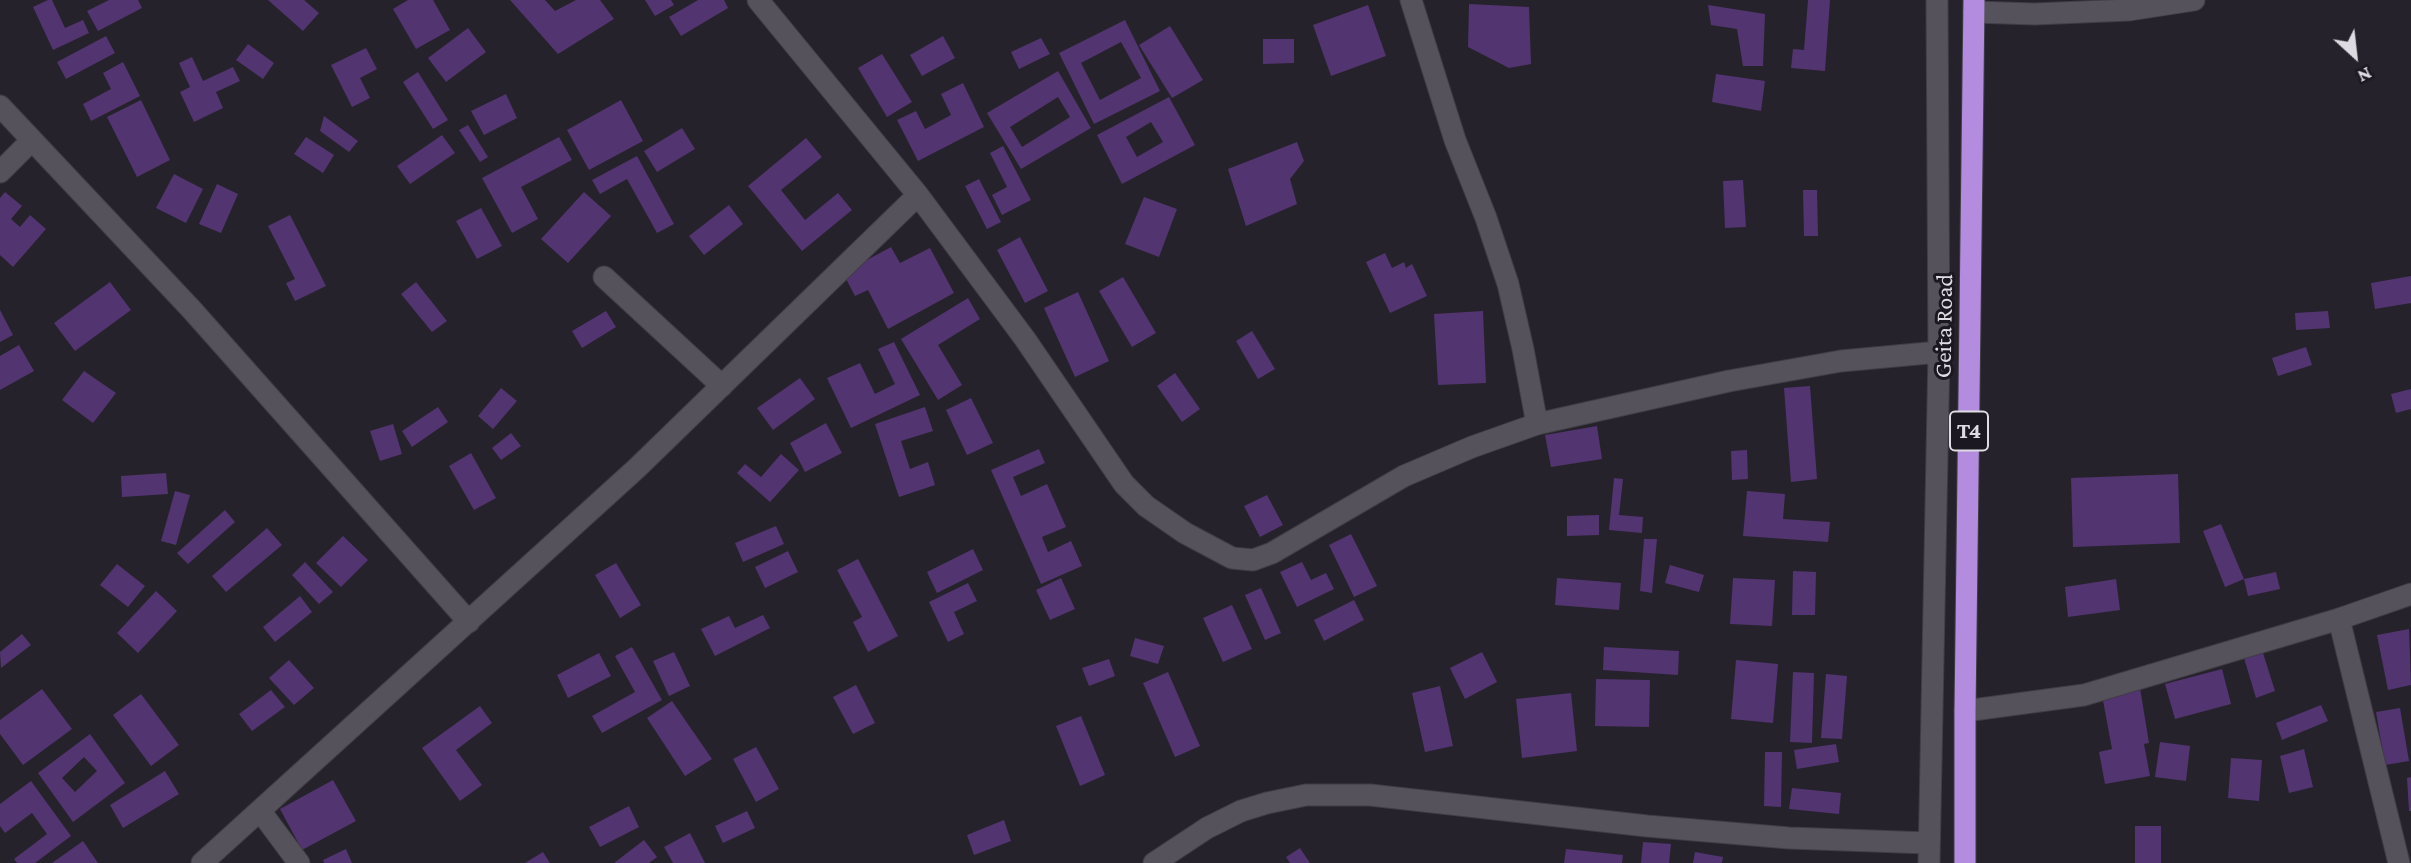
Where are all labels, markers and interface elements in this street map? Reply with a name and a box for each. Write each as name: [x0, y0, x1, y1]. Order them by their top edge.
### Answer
north arrow: [2320, 21, 2390, 91]
text: N: [2354, 63, 2375, 87]
street label: Geita Road: [1929, 274, 1959, 378]
road number: T4: [1950, 412, 1988, 450]

